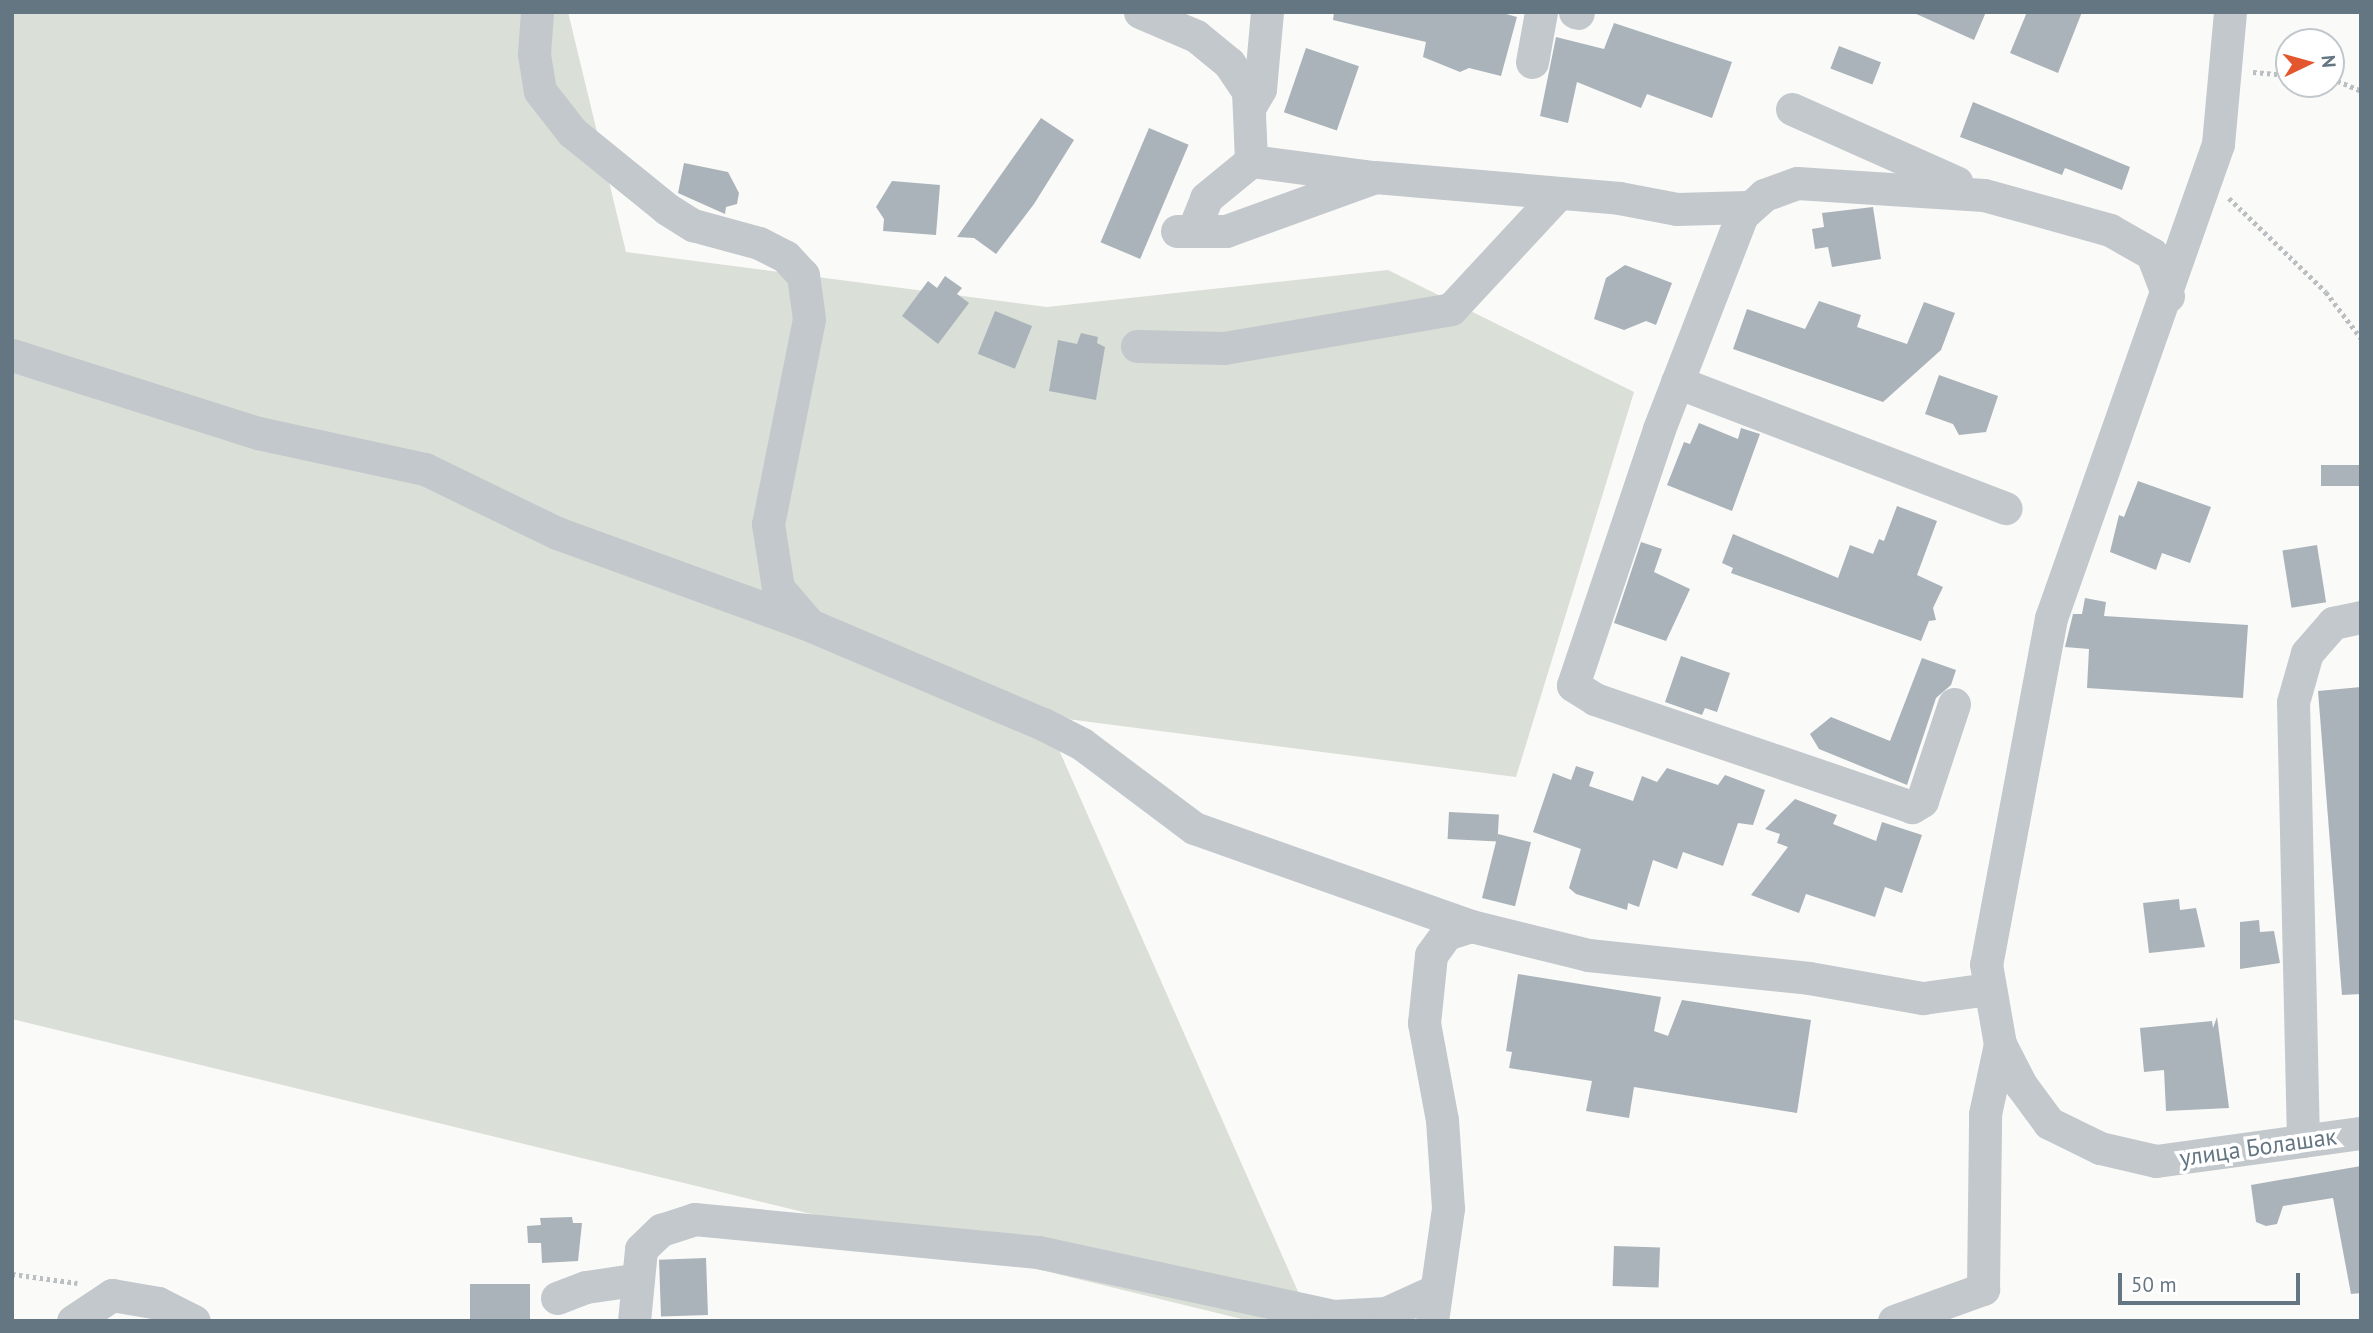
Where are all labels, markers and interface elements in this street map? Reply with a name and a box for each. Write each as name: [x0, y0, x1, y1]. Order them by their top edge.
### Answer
north arrow: [2275, 28, 2345, 98]
text: N: [2316, 54, 2341, 69]
street label: улица Болашак: [2178, 1122, 2338, 1172]
scale bar: [2121, 1260, 2303, 1304]
text: 50 m: [2131, 1271, 2177, 1298]

